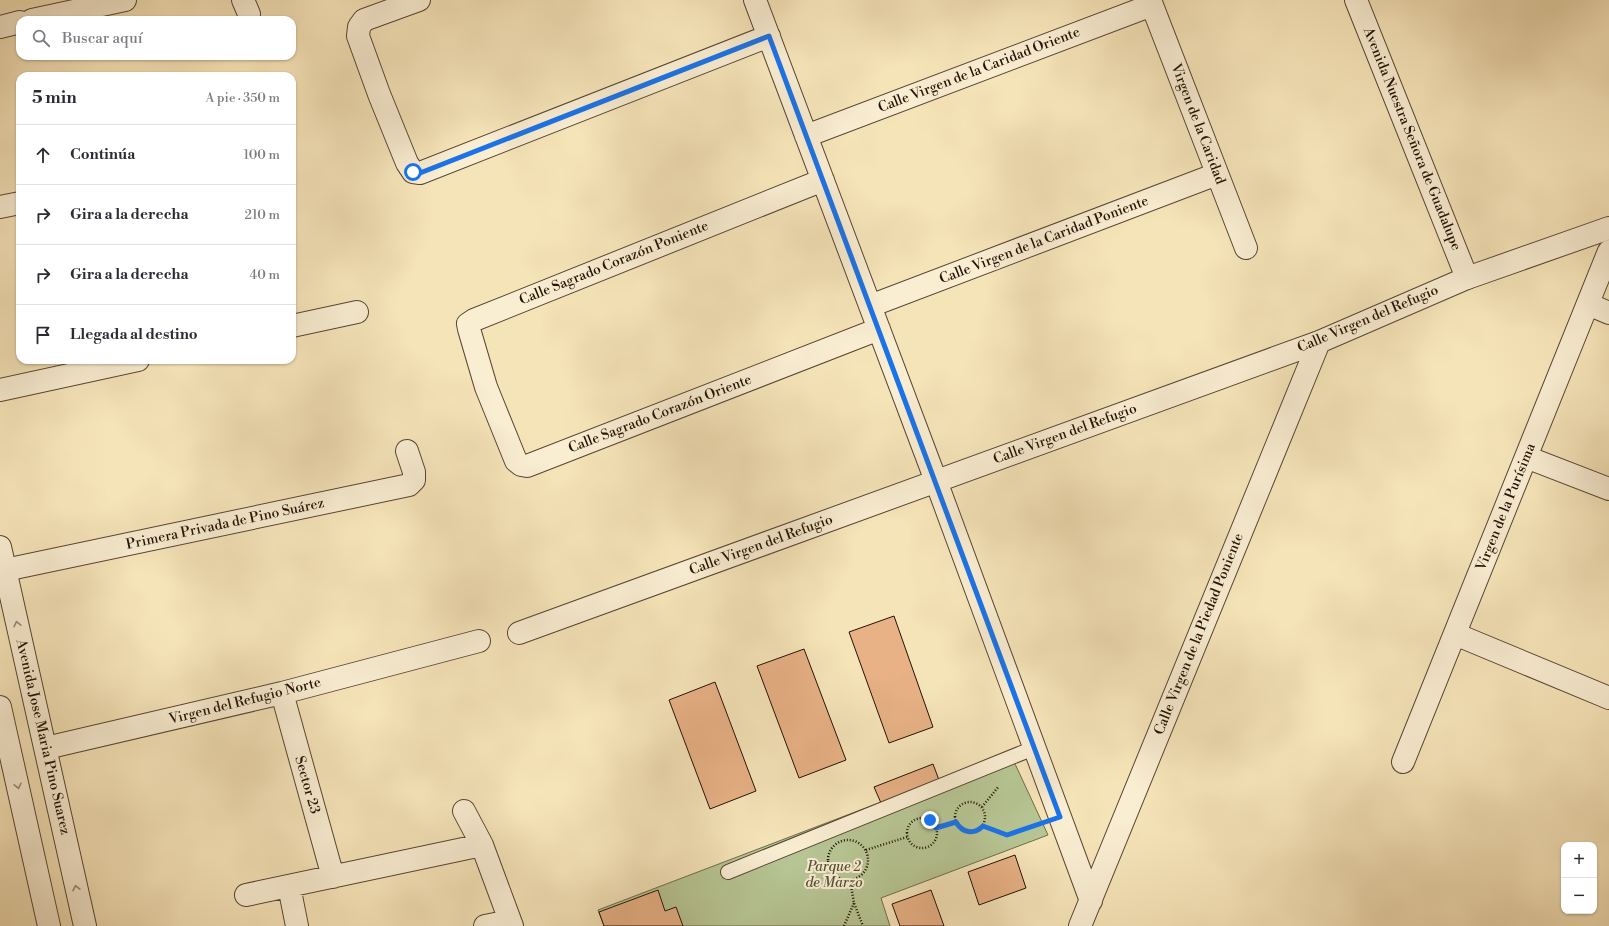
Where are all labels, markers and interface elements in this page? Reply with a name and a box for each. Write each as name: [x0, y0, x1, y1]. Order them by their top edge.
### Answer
search box: [16, 16, 296, 60]
street label: Calle Virgen de la Caridad Oriente: [875, 23, 1083, 117]
street label: Avenida Nuestra Señora de Guadalupe: [1359, 24, 1465, 253]
icon: search: [30, 27, 52, 49]
text: Buscar aquí: [62, 29, 143, 48]
street label: Virgen de la Caridad: [1166, 60, 1229, 187]
text: 5 min: [32, 87, 77, 109]
text: A pie · 350 m: [205, 90, 280, 106]
icon: ahead: [32, 144, 54, 166]
text: Continúa: [70, 145, 135, 164]
text: 100 m: [244, 147, 280, 163]
route start: [404, 163, 422, 181]
street label: Calle Virgen de la Caridad Poniente: [937, 192, 1151, 288]
icon: right: [32, 204, 54, 226]
text: Gira a la derecha: [70, 205, 189, 224]
text: 210 m: [245, 207, 280, 223]
street label: Calle Sagrado Corazón Poniente: [517, 217, 711, 309]
icon: right: [32, 264, 54, 286]
text: Gira a la derecha: [70, 265, 189, 284]
text: 40 m: [250, 267, 280, 283]
street label: Calle Virgen del Refugio: [1295, 281, 1441, 357]
icon: arrive: [32, 324, 54, 346]
text: Llegada al destino: [70, 325, 198, 344]
street label: Calle Sagrado Corazón Oriente: [566, 371, 754, 457]
street label: Calle Virgen del Refugio: [991, 400, 1139, 468]
street label: Virgen de la Purísima: [1472, 440, 1540, 574]
street label: Primera Privada de Pino Suárez: [124, 494, 326, 554]
street label: Calle Virgen del Refugio: [687, 511, 835, 579]
street label: Calle Virgen de la Piedad Poniente: [1150, 530, 1248, 738]
one-way arrow: [14, 621, 22, 628]
street label: Avenida Jose Maria Pino Suarez: [12, 637, 74, 837]
street label: Virgen del Refugio Norte: [166, 673, 323, 729]
street label: Sector 23: [290, 754, 324, 816]
one-way arrow: [13, 783, 21, 789]
route end: [921, 811, 939, 829]
map controls: [1561, 842, 1597, 914]
button: +: [1561, 842, 1597, 878]
park label: Parque 2 de Marzo: [805, 858, 863, 892]
button: −: [1561, 878, 1597, 914]
one-way arrow: [73, 885, 81, 891]

